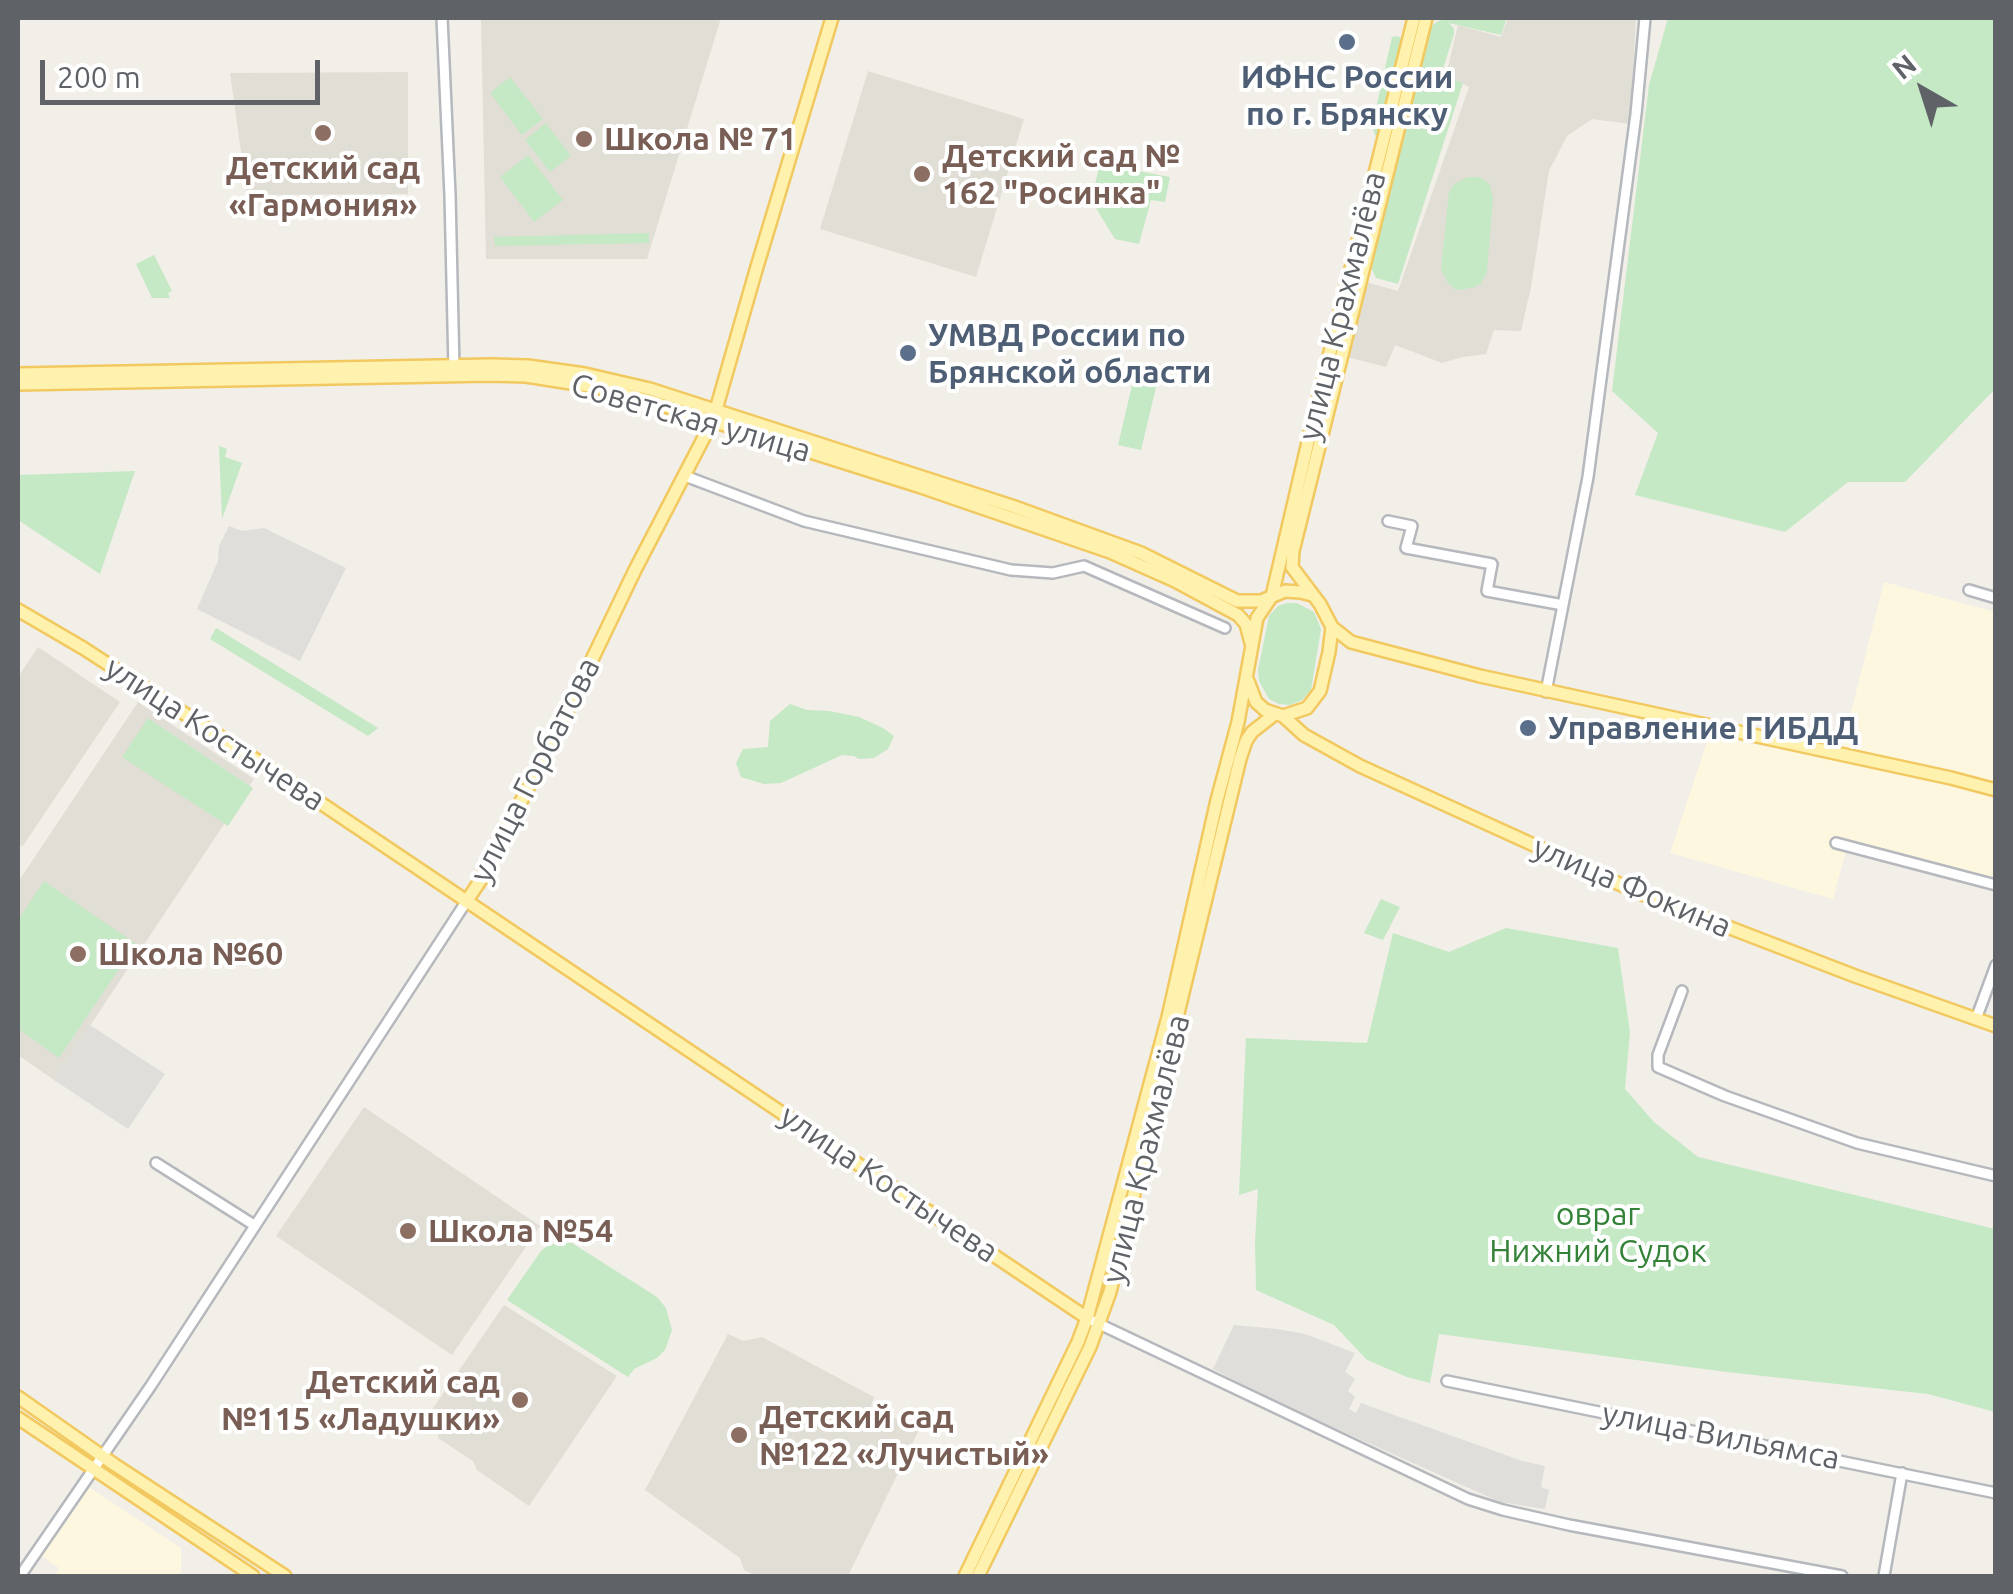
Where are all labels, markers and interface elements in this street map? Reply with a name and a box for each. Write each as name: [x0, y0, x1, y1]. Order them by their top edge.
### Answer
marker: ИФНС России по г. Брянску: [1336, 31, 1358, 53]
scale bar: [45, 40, 325, 102]
north arrow: [1873, 40, 1973, 140]
text: N: [1886, 48, 1922, 85]
place label: ИФНС России по г. Брянску: [1241, 58, 1453, 133]
text: 200 m: [57, 60, 141, 94]
place label: Школа № 71: [604, 120, 797, 158]
marker: Детский сад «Гармония»: [312, 122, 334, 144]
marker: Школа № 71: [573, 128, 595, 150]
place label: Детский сад № 162 "Росинка": [942, 137, 1180, 212]
place label: Детский сад «Гармония»: [226, 149, 420, 224]
marker: Детский сад № 162 "Росинка": [911, 163, 933, 185]
street label: улица Крахмалёва: [1290, 167, 1394, 445]
place label: УМВД России по Брянской области: [928, 316, 1211, 391]
marker: УМВД России по Брянской области: [897, 342, 919, 364]
street label: Советская улица: [567, 365, 815, 471]
street label: улица Костычева: [98, 649, 332, 819]
street label: улица Горбатова: [462, 651, 608, 889]
place label: Управление ГИБДД: [1548, 709, 1858, 747]
marker: Управление ГИБДД: [1517, 717, 1539, 739]
street label: улица Фокина: [1527, 828, 1737, 946]
place label: Школа №60: [98, 935, 283, 973]
marker: Школа №60: [67, 943, 89, 965]
street label: улица Крахмалёва: [1094, 1010, 1198, 1288]
street label: улица Костычева: [773, 1097, 1005, 1271]
park label: овраг Нижний Судок: [1489, 1195, 1707, 1270]
place label: Школа №54: [428, 1212, 613, 1250]
marker: Школа №54: [397, 1220, 419, 1242]
place label: Детский сад №115 «Ладушки»: [221, 1363, 500, 1438]
marker: Детский сад №115 «Ладушки»: [509, 1389, 531, 1411]
street label: улица Вильямса: [1599, 1394, 1843, 1478]
place label: Детский сад №122 «Лучистый»: [759, 1398, 1049, 1473]
marker: Детский сад №122 «Лучистый»: [728, 1424, 750, 1446]

